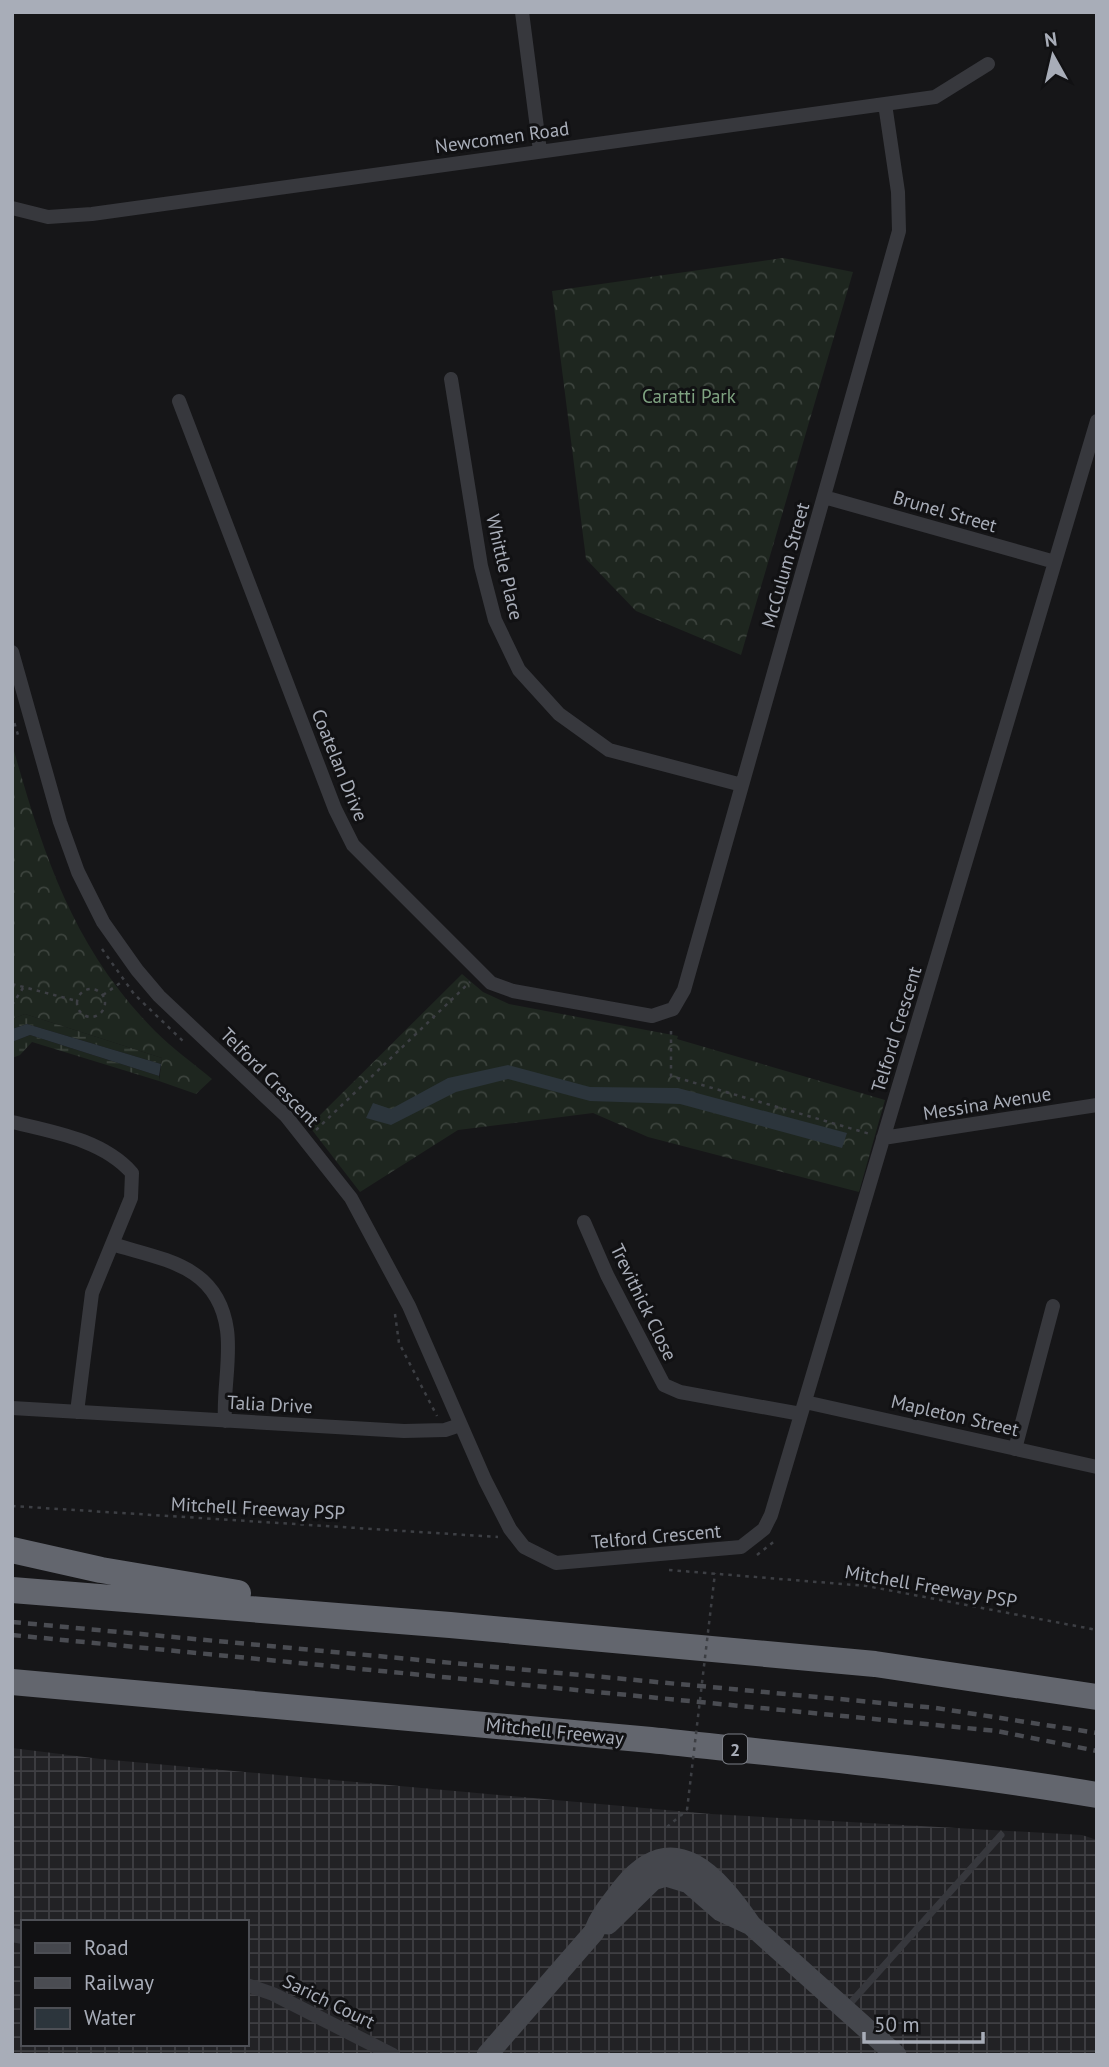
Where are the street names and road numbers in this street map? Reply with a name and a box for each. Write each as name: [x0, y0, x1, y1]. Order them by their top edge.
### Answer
street label: Newcomen Road: [433, 116, 571, 158]
street label: Brunel Street: [890, 485, 1000, 537]
street label: McCulum Street: [756, 499, 814, 630]
street label: Whittle Place: [481, 512, 529, 622]
street label: Coatelan Drive: [307, 705, 373, 825]
street label: Telford Crescent: [865, 963, 927, 1095]
street label: Telford Crescent: [215, 1022, 325, 1132]
street label: Messina Avenue: [921, 1081, 1053, 1125]
street label: Trevithick Close: [605, 1240, 683, 1364]
street label: Mapleton Street: [889, 1389, 1022, 1441]
street label: Talia Drive: [227, 1390, 313, 1418]
street label: Mitchell Freeway PSP: [170, 1491, 346, 1525]
street label: Telford Crescent: [590, 1518, 723, 1554]
street label: Mitchell Freeway PSP: [843, 1559, 1019, 1613]
street label: Mitchell Freeway: [485, 1712, 625, 1750]
road number: 2: [723, 1734, 747, 1764]
street label: Sarich Court: [279, 1968, 379, 2034]

